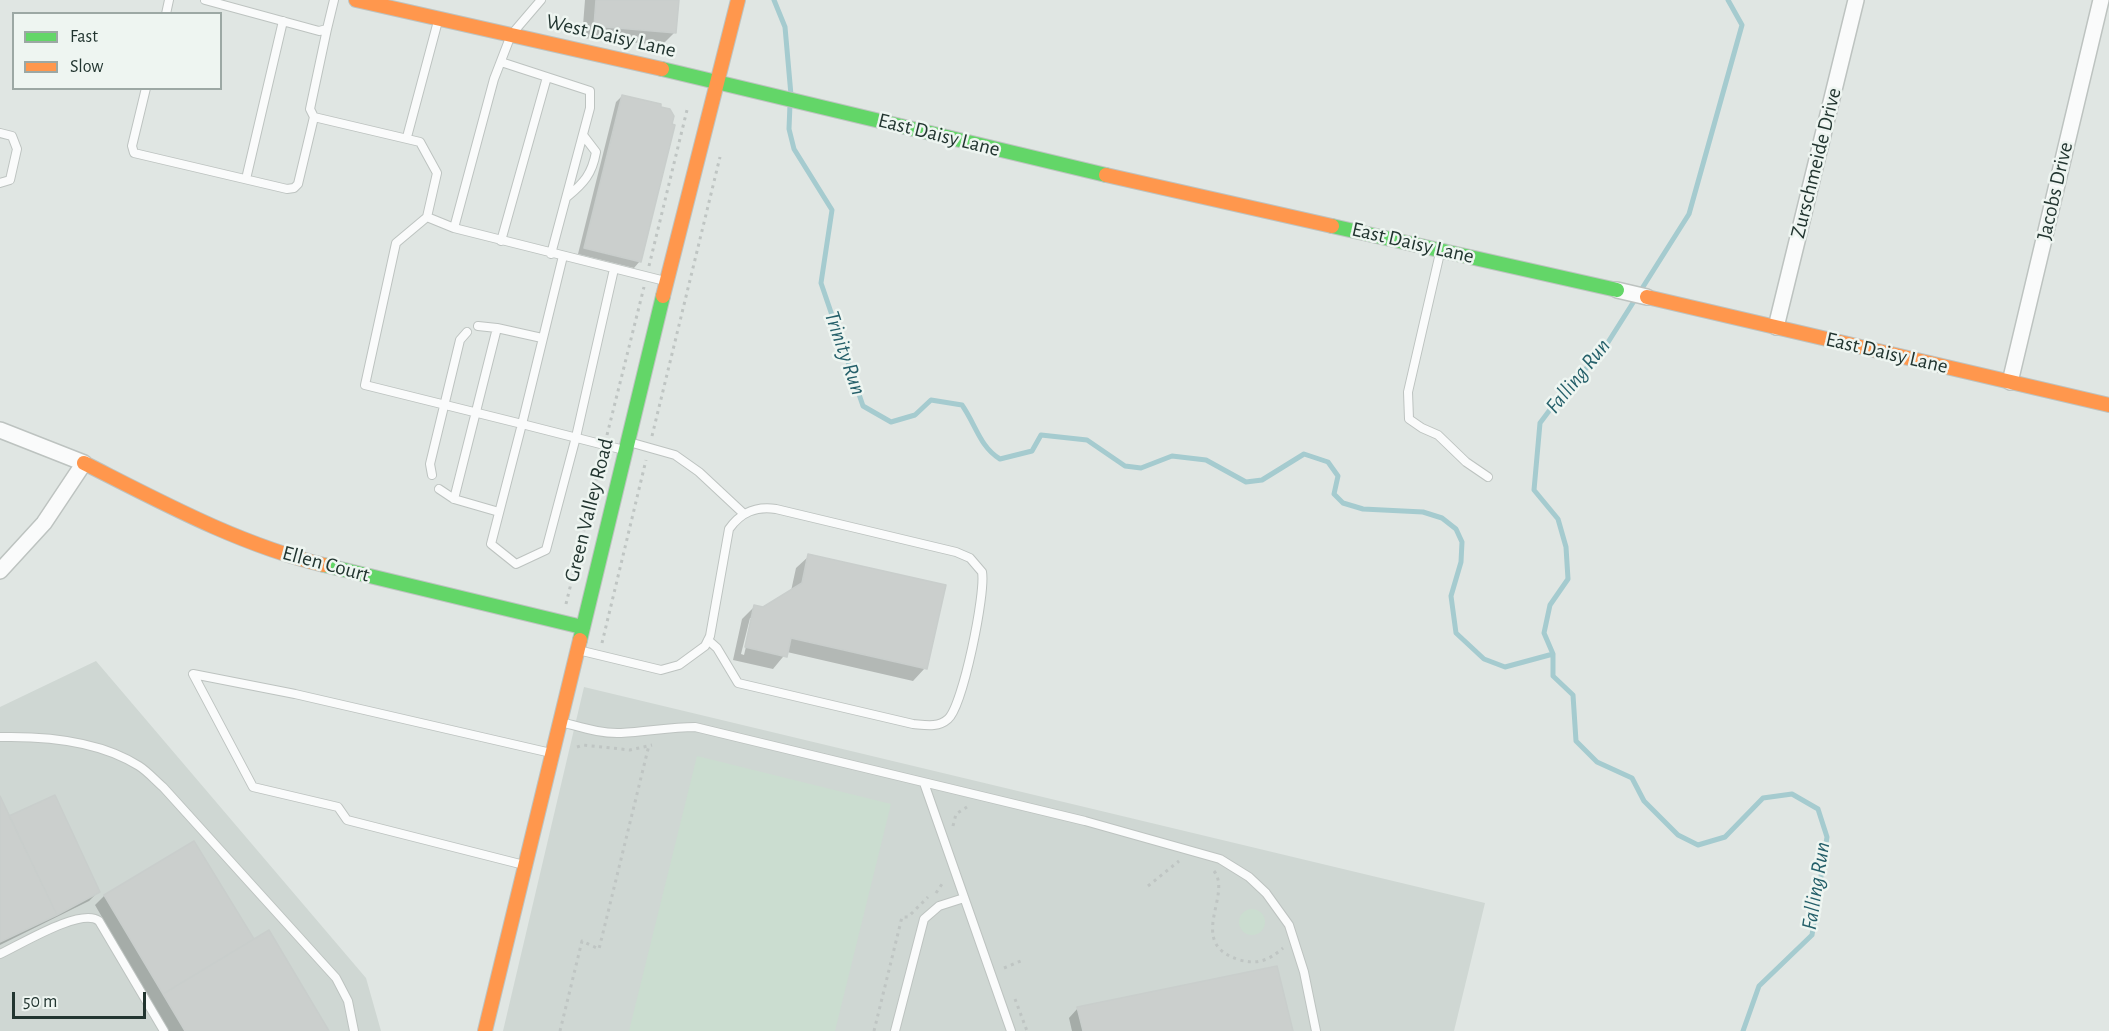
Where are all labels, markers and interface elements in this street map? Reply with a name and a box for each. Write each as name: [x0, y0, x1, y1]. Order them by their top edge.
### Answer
street label: West Daisy Lane: [543, 9, 679, 63]
legend: [12, 12, 222, 90]
text: Fast: [70, 28, 98, 46]
text: Slow: [70, 58, 103, 76]
street label: Zurschmeide Drive: [1785, 85, 1847, 241]
street label: East Daisy Lane: [875, 108, 1003, 162]
street label: Jacobs Drive: [2031, 140, 2079, 242]
street label: East Daisy Lane: [1349, 217, 1477, 269]
water label: Trinity Run: [818, 307, 872, 399]
street label: East Daisy Lane: [1823, 327, 1951, 379]
water label: Falling Run: [1540, 333, 1616, 419]
street label: Green Valley Road: [559, 436, 619, 584]
street label: Ellen Court: [280, 540, 372, 588]
water label: Falling Run: [1796, 840, 1836, 932]
scale bar: [15, 980, 148, 1018]
text: 50 m: [23, 993, 57, 1011]

